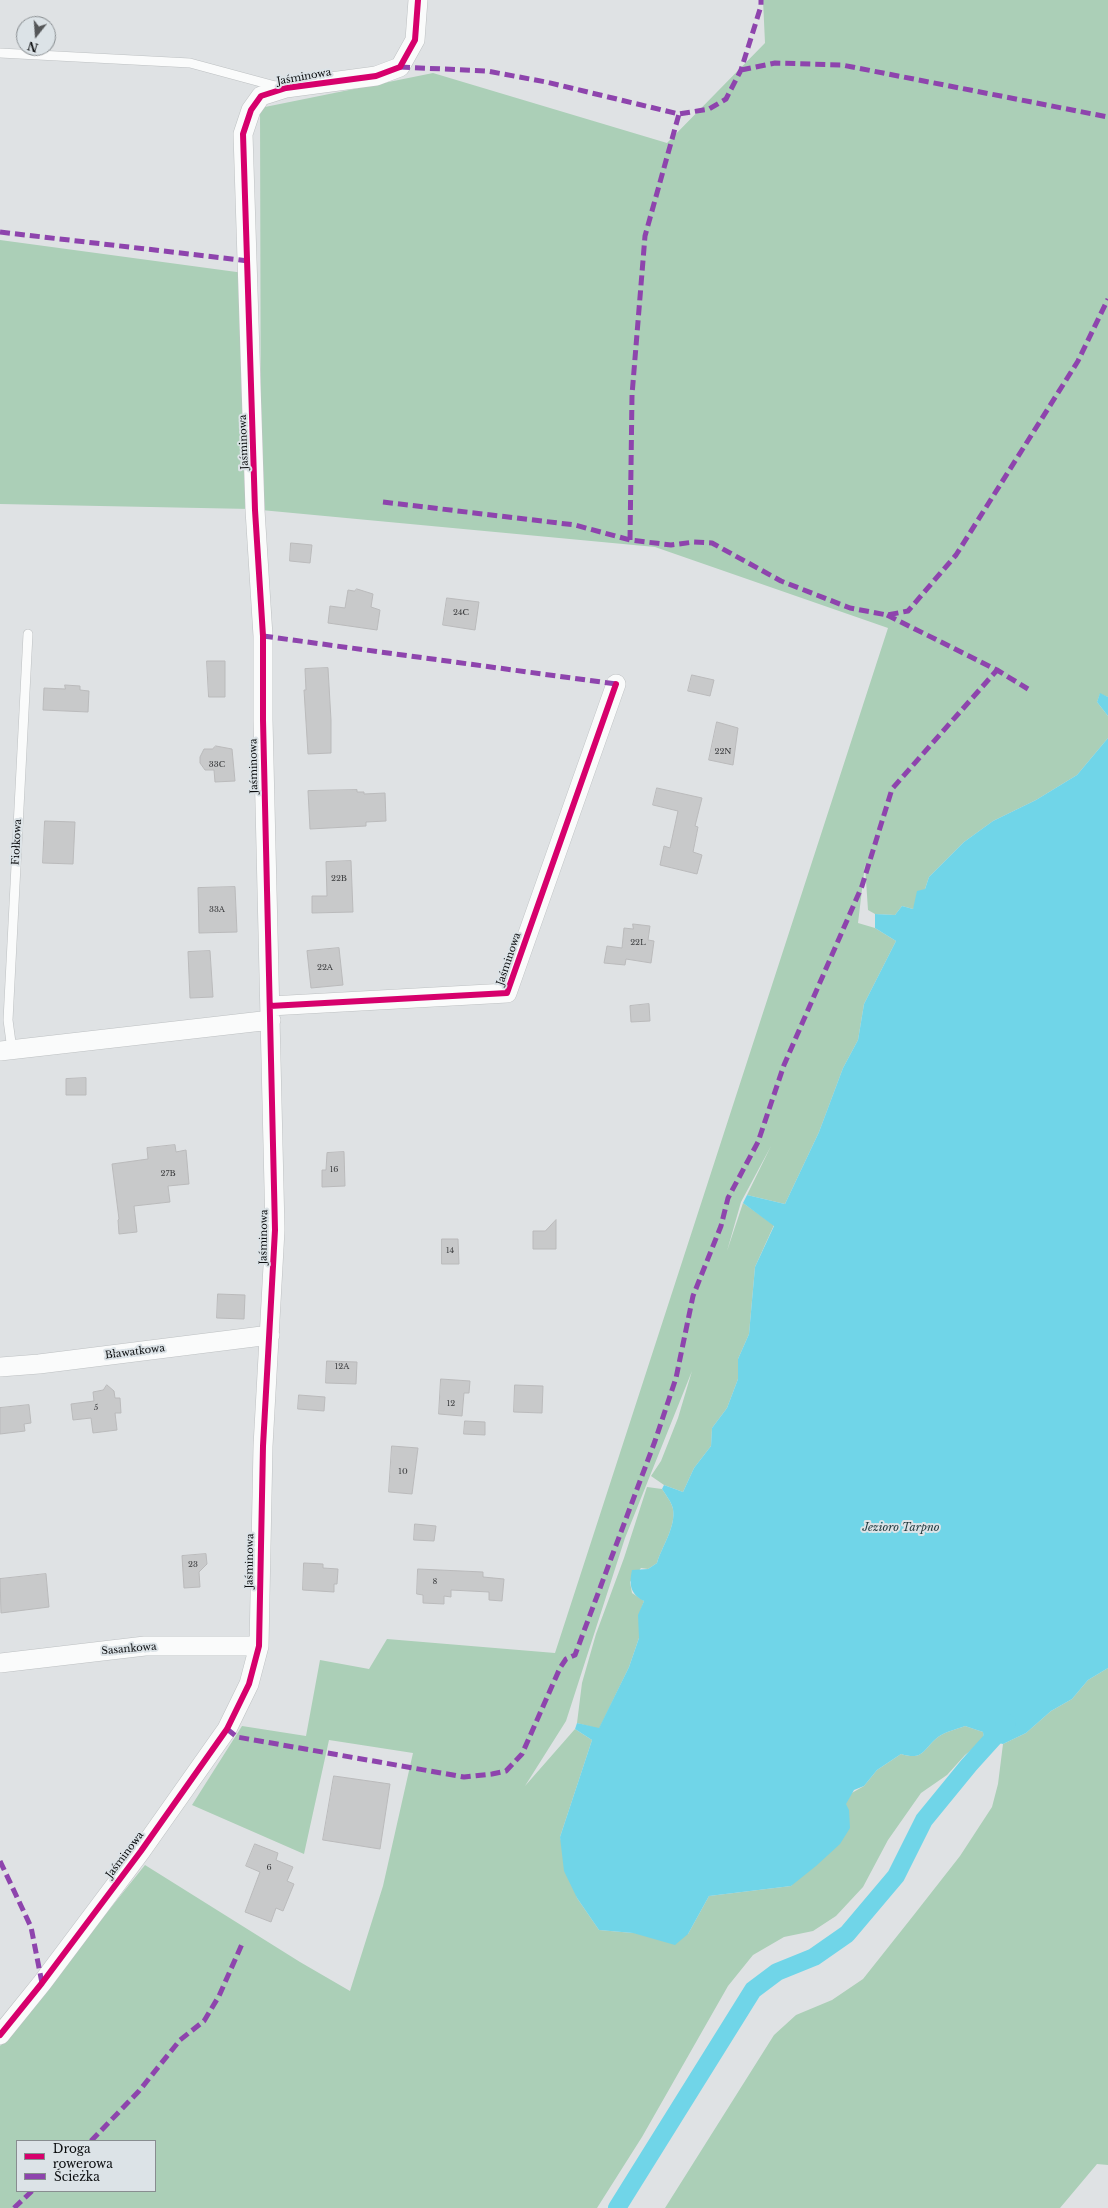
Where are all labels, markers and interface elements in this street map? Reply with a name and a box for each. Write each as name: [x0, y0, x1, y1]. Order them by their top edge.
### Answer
north arrow: [16, 16, 56, 56]
text: N: [26, 38, 40, 55]
street label: Jaśminowa: [276, 66, 332, 88]
street label: Jaśminowa: [237, 414, 251, 470]
house number: 24C: [453, 608, 469, 618]
street label: Jaśminowa: [248, 738, 260, 794]
house number: 22N: [714, 747, 732, 757]
house number: 33C: [209, 760, 225, 770]
street label: Fiołkowa: [10, 819, 24, 865]
house number: 22B: [331, 874, 347, 884]
house number: 33A: [209, 905, 225, 915]
street label: Jaśminowa: [494, 931, 524, 987]
house number: 22L: [630, 938, 646, 948]
house number: 22A: [317, 963, 333, 973]
house number: 16: [330, 1165, 338, 1175]
house number: 27B: [160, 1169, 176, 1179]
street label: Jaśminowa: [258, 1209, 270, 1265]
house number: 14: [446, 1246, 454, 1256]
street label: Bławatkowa: [104, 1342, 166, 1362]
house number: 12A: [335, 1362, 349, 1372]
house number: 12: [447, 1399, 455, 1409]
house number: 5: [94, 1403, 98, 1413]
house number: 10: [398, 1467, 408, 1477]
water label: Jezioro Tarpno: [862, 1521, 940, 1535]
street label: Jaśminowa: [244, 1533, 256, 1589]
house number: 23: [188, 1560, 198, 1570]
house number: 8: [433, 1577, 437, 1587]
street label: Sasankowa: [101, 1641, 157, 1657]
street label: Jaśminowa: [104, 1829, 146, 1881]
house number: 6: [266, 1863, 272, 1873]
legend: [16, 2140, 156, 2192]
text: Droga rowerowa: [53, 2141, 113, 2171]
text: Ścieżka: [54, 2169, 100, 2184]

